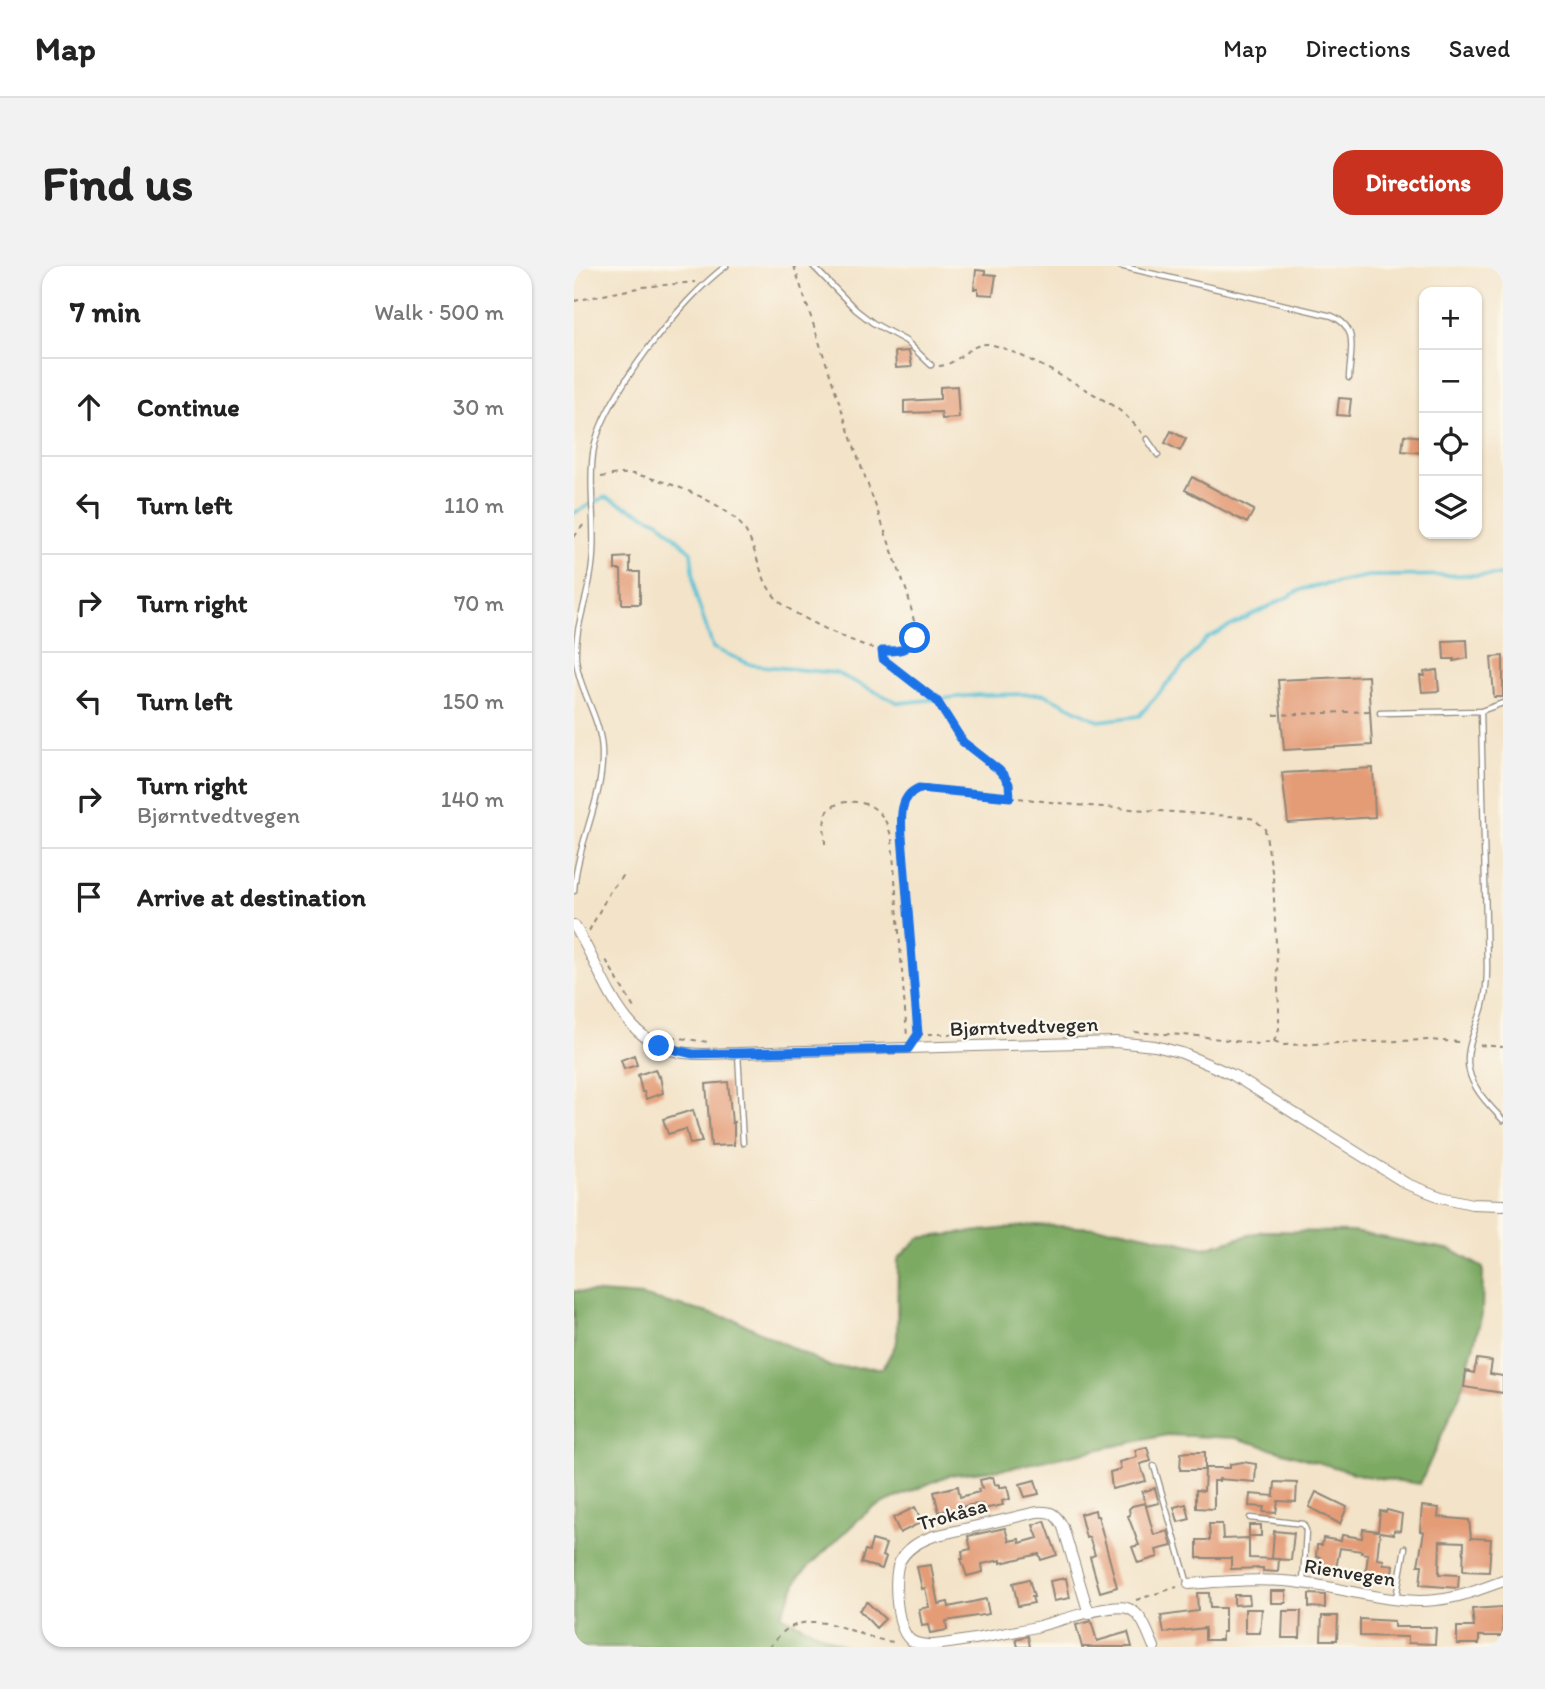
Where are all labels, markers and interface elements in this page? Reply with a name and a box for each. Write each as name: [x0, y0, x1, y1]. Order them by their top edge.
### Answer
text: Map: [35, 29, 96, 68]
text: Map: [1223, 34, 1267, 63]
text: Directions: [1305, 34, 1411, 63]
text: Saved: [1449, 34, 1510, 63]
button: Directions: [1333, 150, 1503, 215]
text: Find us: [42, 153, 193, 212]
map controls: [1419, 287, 1482, 539]
button: +: [1419, 287, 1482, 350]
text: 7 min: [70, 293, 141, 330]
text: Walk · 500 m: [374, 298, 504, 326]
button: −: [1419, 350, 1482, 413]
icon: ahead: [70, 388, 108, 426]
text: Continue: [137, 391, 240, 423]
text: 30 m: [453, 393, 504, 421]
button: locate: [1419, 413, 1482, 476]
button: layers: [1419, 476, 1482, 539]
icon: left: [70, 486, 108, 524]
text: Turn left: [137, 489, 233, 521]
text: 110 m: [444, 491, 504, 519]
icon: right: [70, 584, 108, 622]
text: Turn right: [137, 587, 248, 619]
text: 70 m: [454, 589, 504, 617]
route start: [899, 622, 930, 653]
icon: left: [70, 682, 108, 720]
text: Turn left: [137, 685, 233, 717]
text: 150 m: [443, 687, 504, 715]
text: Turn right: [137, 769, 248, 801]
icon: right: [70, 780, 108, 818]
text: 140 m: [441, 785, 504, 813]
text: Bjørntvedtvegen: [137, 801, 300, 829]
icon: arrive: [70, 878, 108, 916]
text: Arrive at destination: [137, 881, 366, 913]
street label: Bjørntvedtvegen: [949, 1011, 1099, 1041]
route end: [643, 1030, 674, 1061]
street label: Trokåsa: [915, 1492, 989, 1536]
street label: Rienvegen: [1302, 1552, 1398, 1592]

